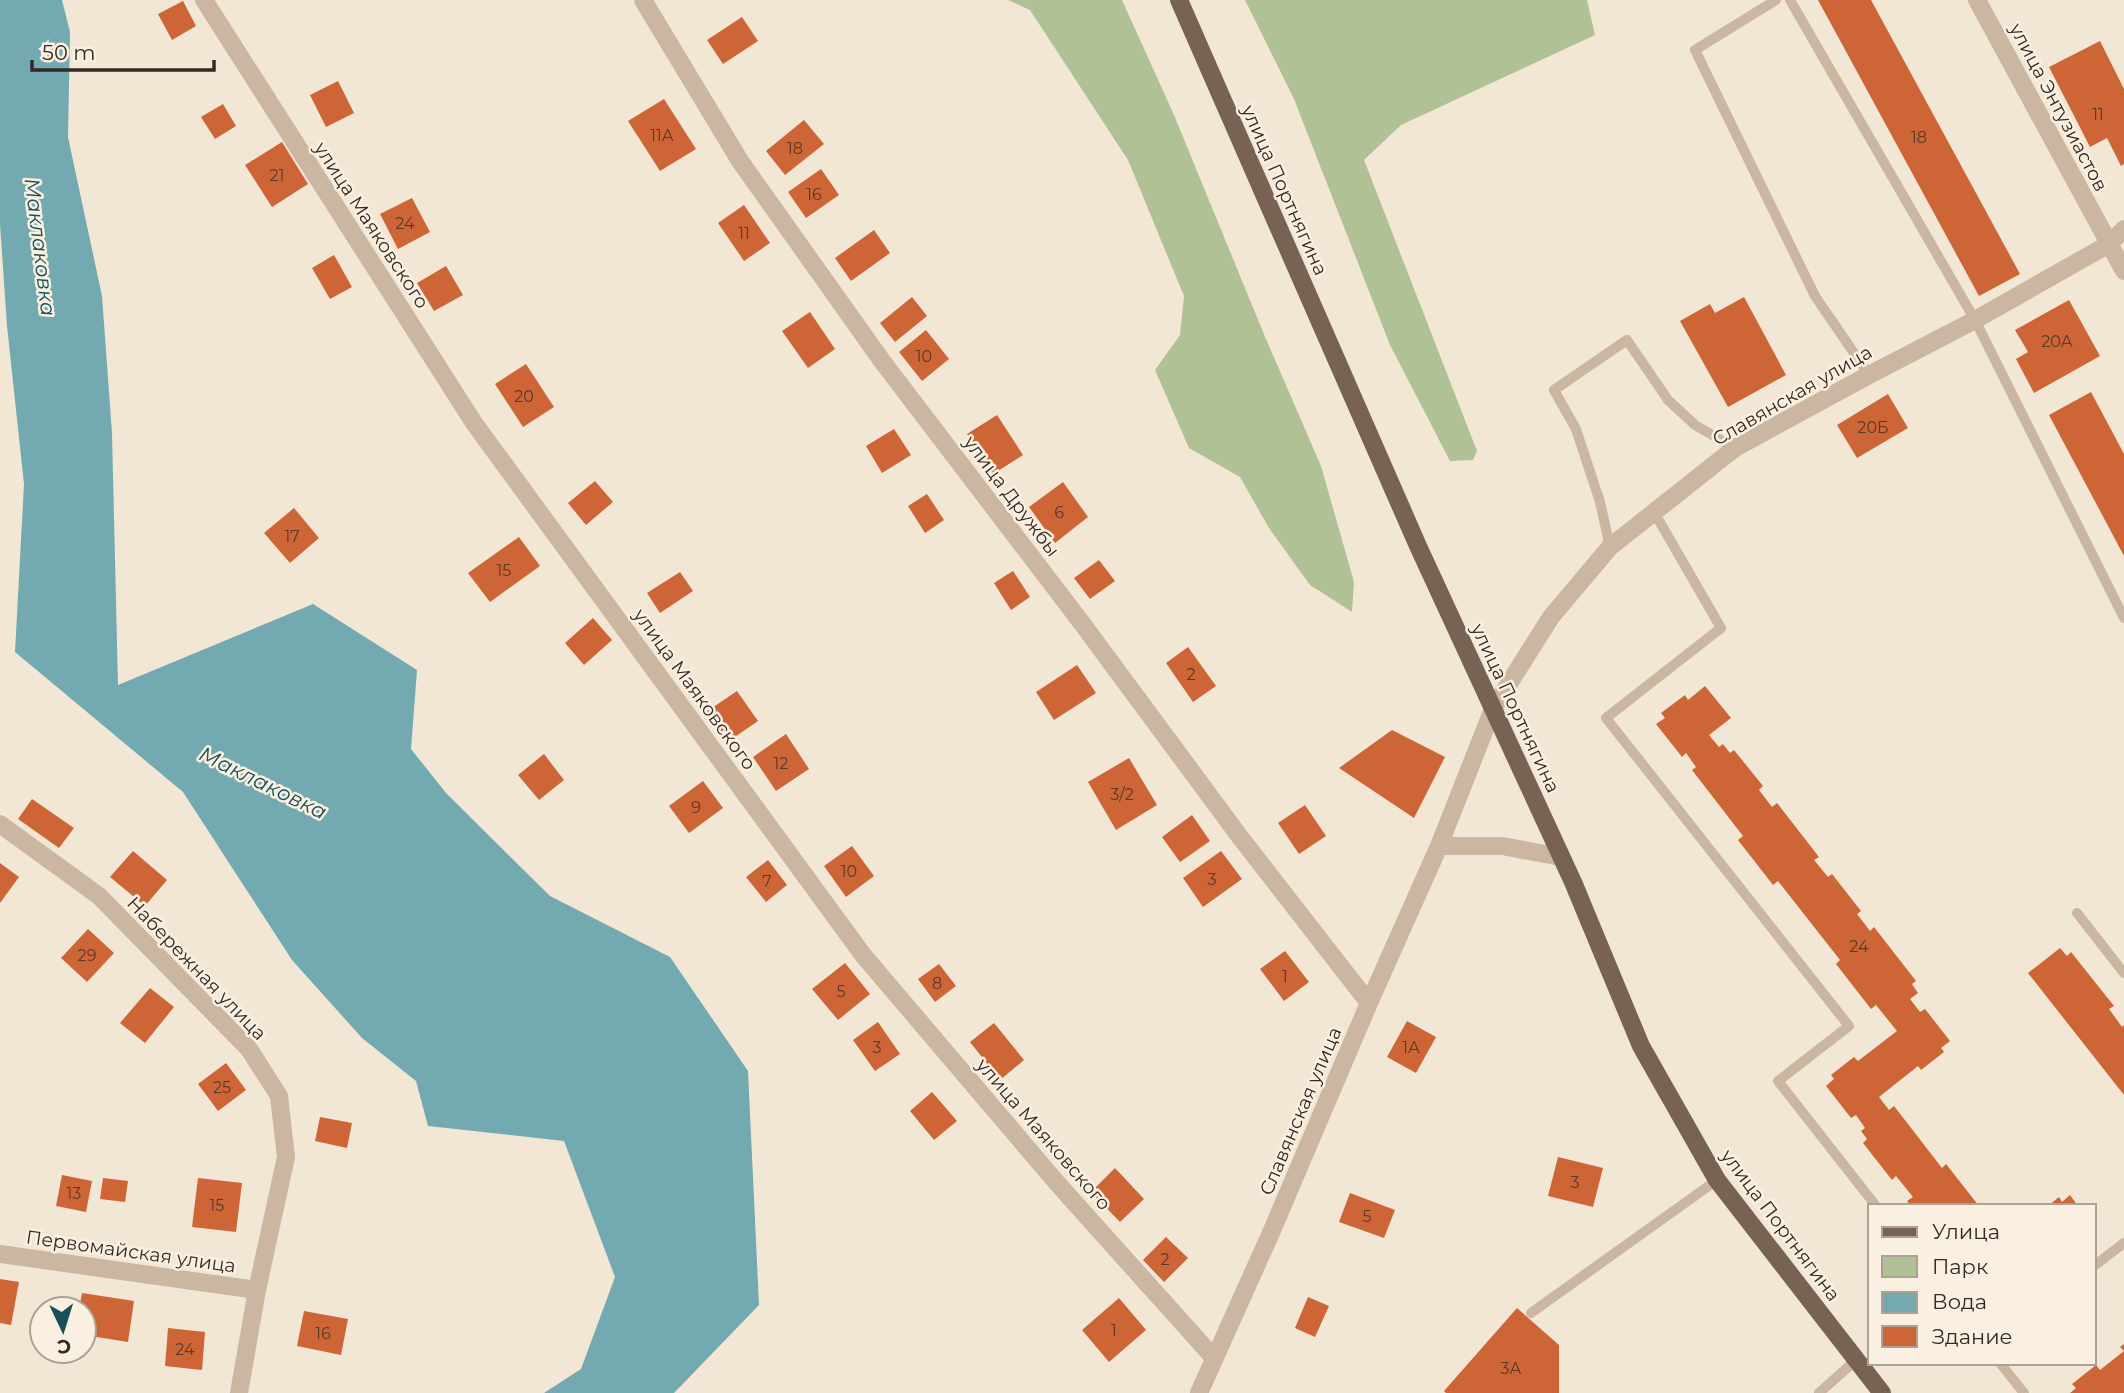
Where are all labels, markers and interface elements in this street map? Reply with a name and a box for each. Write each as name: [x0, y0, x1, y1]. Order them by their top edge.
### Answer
street label: улица Энтузиастов: [2004, 18, 2113, 195]
scale bar: [32, 28, 214, 72]
text: 50 m: [42, 40, 96, 65]
street label: улица Портнягина: [1236, 101, 1332, 279]
house number: 11: [2092, 105, 2104, 124]
house number: 11А: [650, 126, 674, 145]
house number: 18: [1911, 128, 1927, 147]
street label: улица Маяковского: [309, 137, 434, 313]
house number: 18: [787, 139, 803, 158]
house number: 21: [270, 166, 284, 185]
water label: Маклаковка: [20, 176, 61, 317]
house number: 16: [806, 185, 822, 204]
house number: 24: [395, 214, 415, 233]
house number: 11: [738, 224, 750, 243]
house number: 20А: [2041, 332, 2073, 351]
street label: Славянская улица: [1708, 340, 1876, 451]
house number: 10: [916, 347, 932, 366]
house number: 20: [514, 387, 534, 406]
house number: 20Б: [1857, 418, 1889, 437]
street label: улица Дружбы: [958, 431, 1065, 561]
house number: 6: [1054, 503, 1064, 522]
house number: 17: [284, 527, 300, 546]
house number: 15: [497, 561, 511, 580]
street label: улица Маяковского: [628, 603, 761, 774]
street label: улица Портнягина: [1466, 619, 1565, 796]
house number: 2: [1186, 665, 1196, 684]
water label: Маклаковка: [195, 741, 331, 824]
house number: 12: [774, 754, 788, 773]
house number: 3/2: [1110, 785, 1134, 804]
house number: 9: [691, 798, 701, 817]
house number: 10: [841, 862, 857, 881]
house number: 3: [1207, 870, 1217, 889]
house number: 7: [762, 872, 772, 891]
street label: Набережная улица: [122, 892, 271, 1045]
house number: 24: [1849, 937, 1869, 956]
house number: 29: [78, 946, 96, 965]
house number: 1: [1282, 967, 1288, 986]
house number: 8: [932, 974, 942, 993]
house number: 5: [836, 982, 846, 1001]
street label: Славянская улица: [1255, 1024, 1346, 1199]
house number: 3: [872, 1038, 882, 1057]
house number: 1А: [1402, 1038, 1420, 1057]
street label: улица Маяковского: [971, 1053, 1116, 1215]
house number: 25: [213, 1078, 231, 1097]
street label: улица Портнягина: [1715, 1144, 1845, 1306]
house number: 3: [1570, 1173, 1580, 1192]
house number: 13: [67, 1184, 81, 1203]
house number: 15: [210, 1196, 224, 1215]
legend: [1868, 1204, 2096, 1365]
house number: 5: [1362, 1207, 1372, 1226]
text: Улица: [1932, 1219, 2000, 1244]
street label: Первомайская улица: [25, 1225, 237, 1278]
house number: 2: [1160, 1250, 1170, 1269]
text: Парк: [1932, 1254, 1988, 1279]
text: Вода: [1932, 1289, 1987, 1314]
north arrow: [28, 1295, 98, 1365]
house number: 1: [1111, 1321, 1117, 1340]
house number: 16: [315, 1324, 331, 1343]
text: Здание: [1932, 1324, 2013, 1349]
text: С: [56, 1335, 72, 1358]
house number: 24: [175, 1340, 195, 1359]
house number: 3А: [1501, 1359, 1522, 1378]

